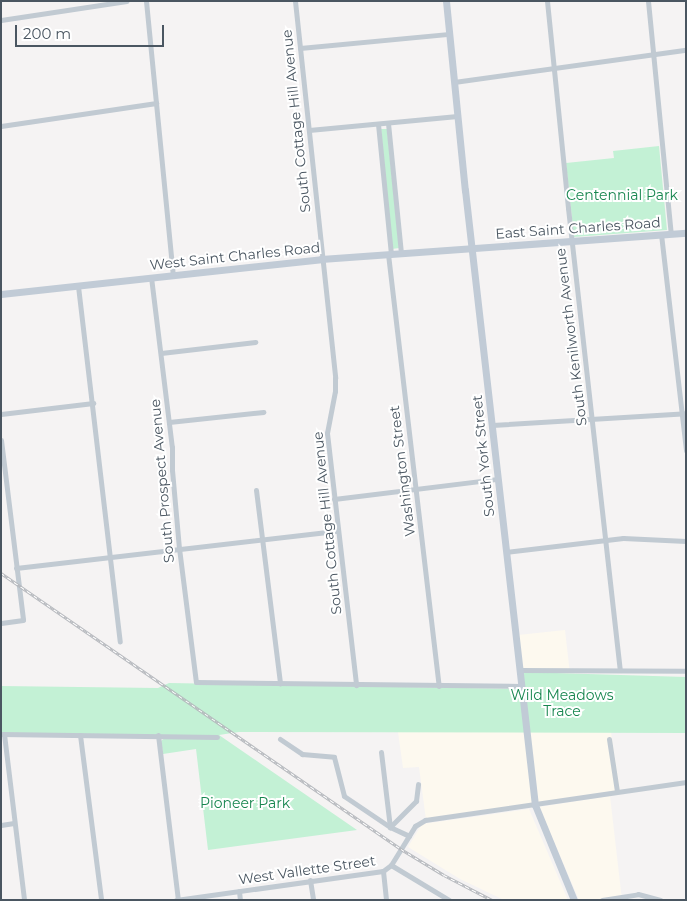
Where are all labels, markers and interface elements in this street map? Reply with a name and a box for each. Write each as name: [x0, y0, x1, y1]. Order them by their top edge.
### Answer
scale bar: [18, 15, 166, 47]
text: 200 m: [23, 24, 71, 43]
street label: South Cottage Hill Avenue: [278, 29, 314, 213]
park label: Centennial Park: [566, 187, 678, 203]
street label: East Saint Charles Road: [495, 214, 661, 242]
street label: West Saint Charles Road: [149, 239, 321, 273]
street label: South Kenilworth Avenue: [552, 247, 590, 427]
street label: South York Street: [468, 394, 498, 518]
street label: South Prospect Avenue: [146, 398, 178, 564]
street label: Washington Street: [386, 405, 418, 537]
street label: South Cottage Hill Avenue: [309, 431, 345, 615]
park label: Wild Meadows Trace: [511, 687, 613, 720]
park label: Pioneer Park: [200, 795, 290, 811]
street label: West Vallette Street: [237, 852, 377, 888]

